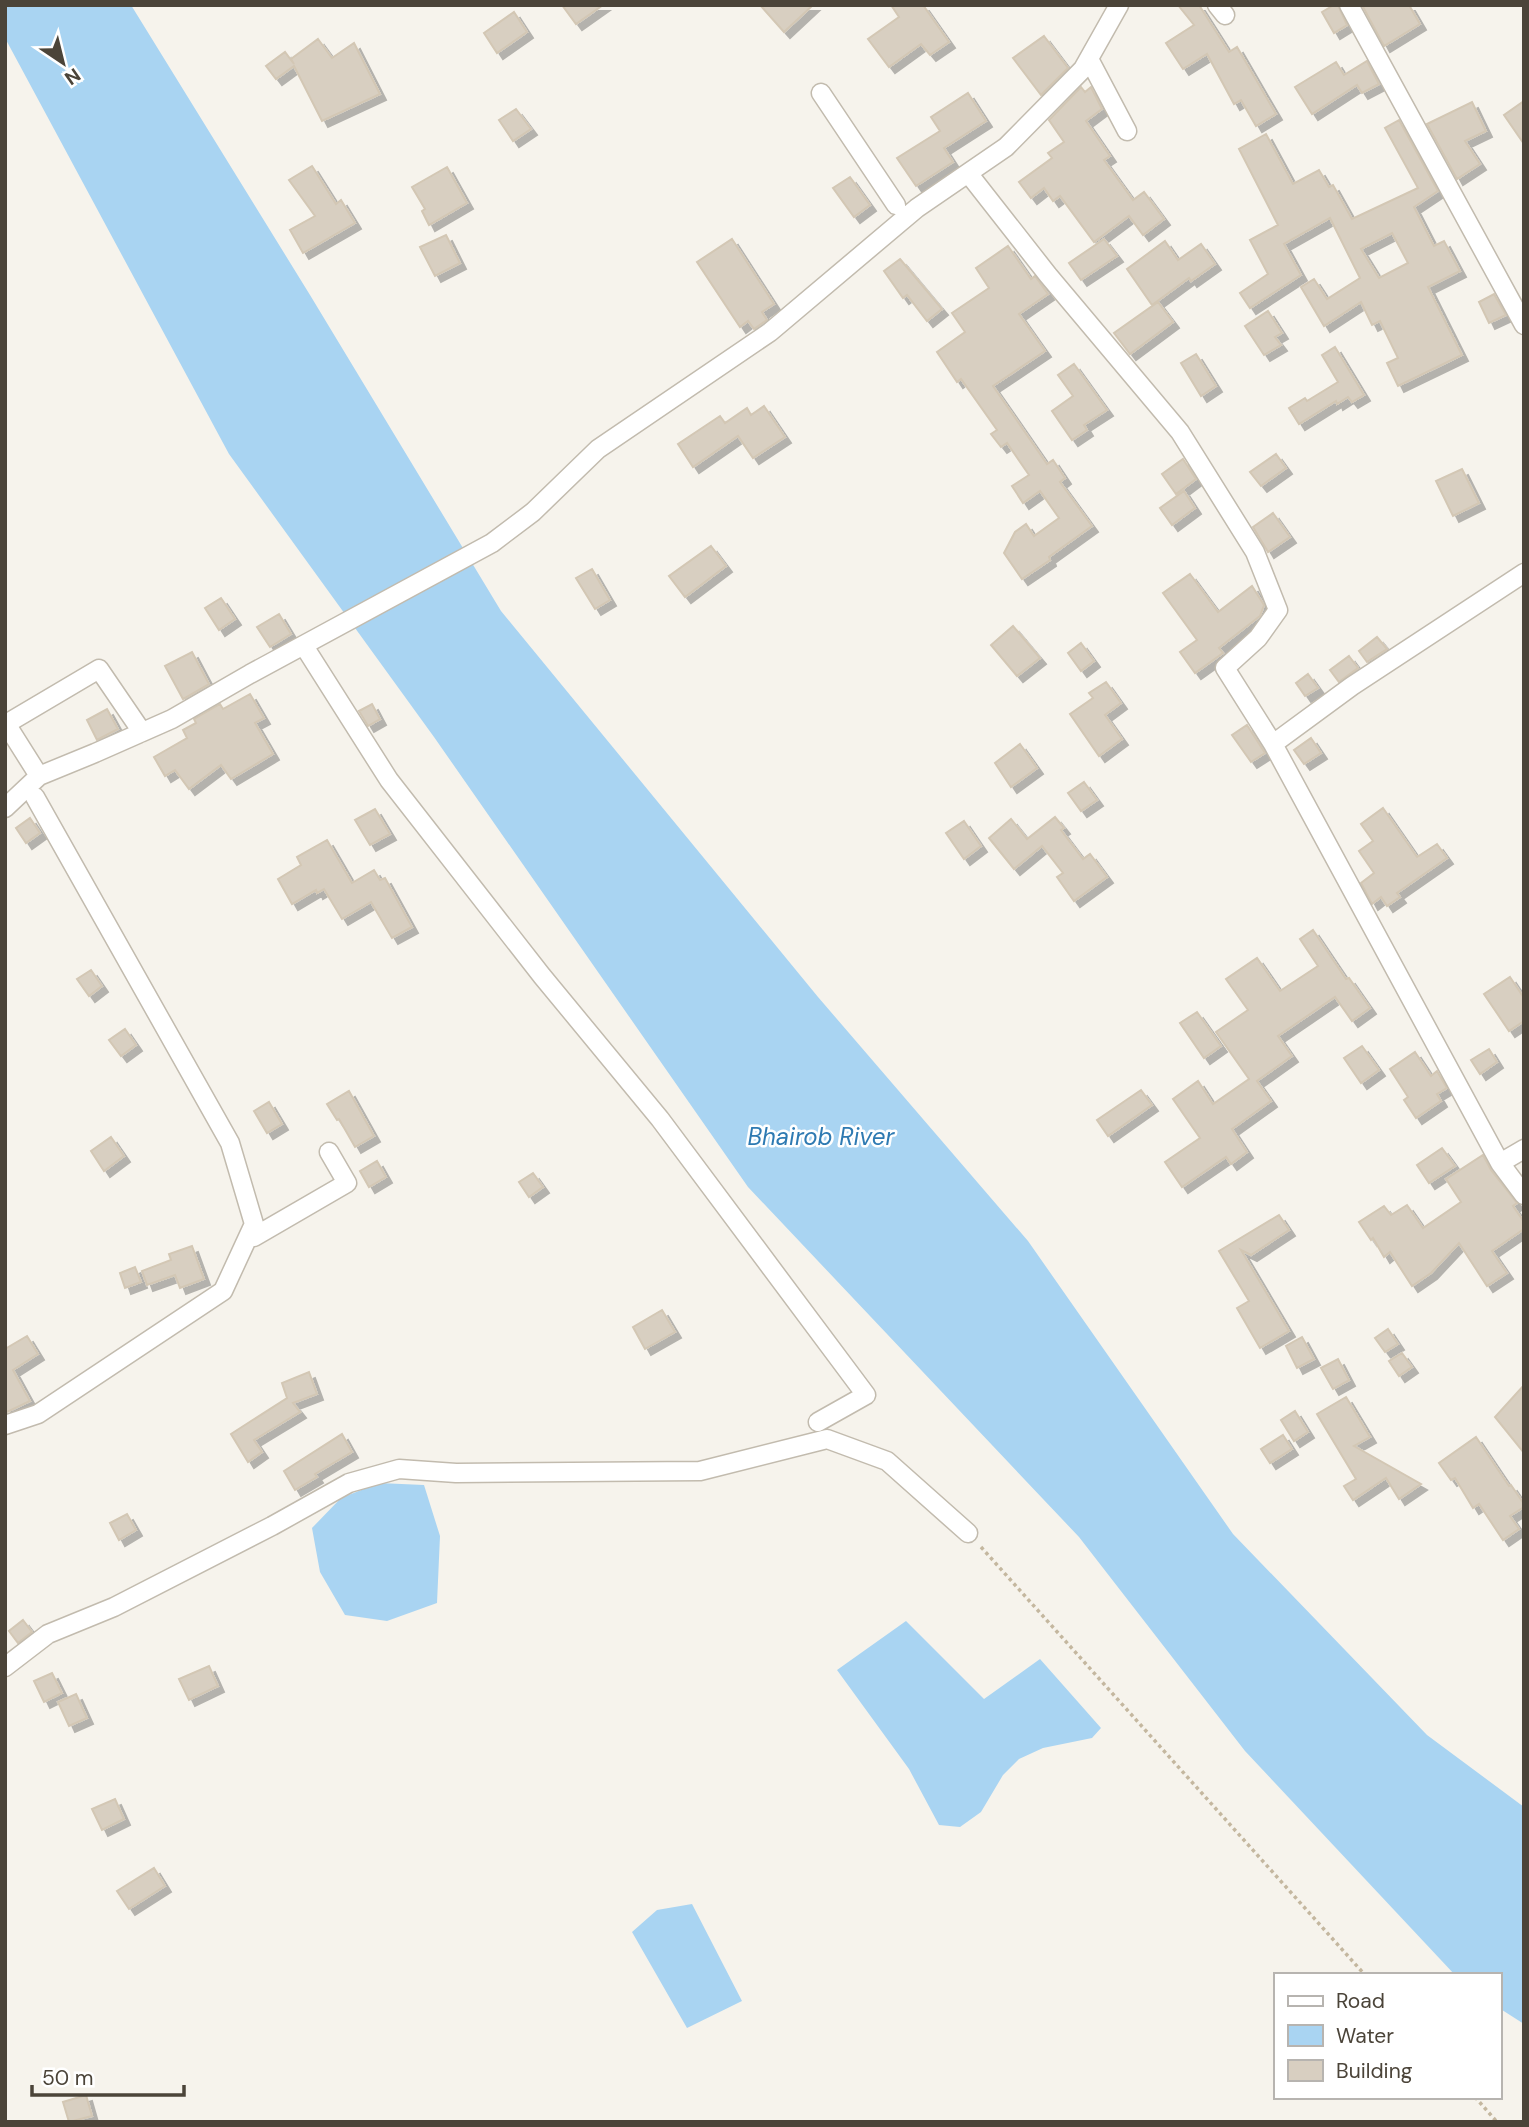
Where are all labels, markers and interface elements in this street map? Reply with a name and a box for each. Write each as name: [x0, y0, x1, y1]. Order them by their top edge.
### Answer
north arrow: [28, 28, 98, 98]
text: N: [60, 62, 85, 91]
water label: Bhairob River: [748, 1121, 896, 1152]
legend: [1274, 1973, 1501, 2099]
text: Road: [1336, 1987, 1385, 2015]
text: Water: [1336, 2022, 1394, 2050]
scale bar: [32, 2054, 184, 2098]
text: Building: [1336, 2057, 1413, 2085]
text: 50 m: [42, 2064, 93, 2092]

